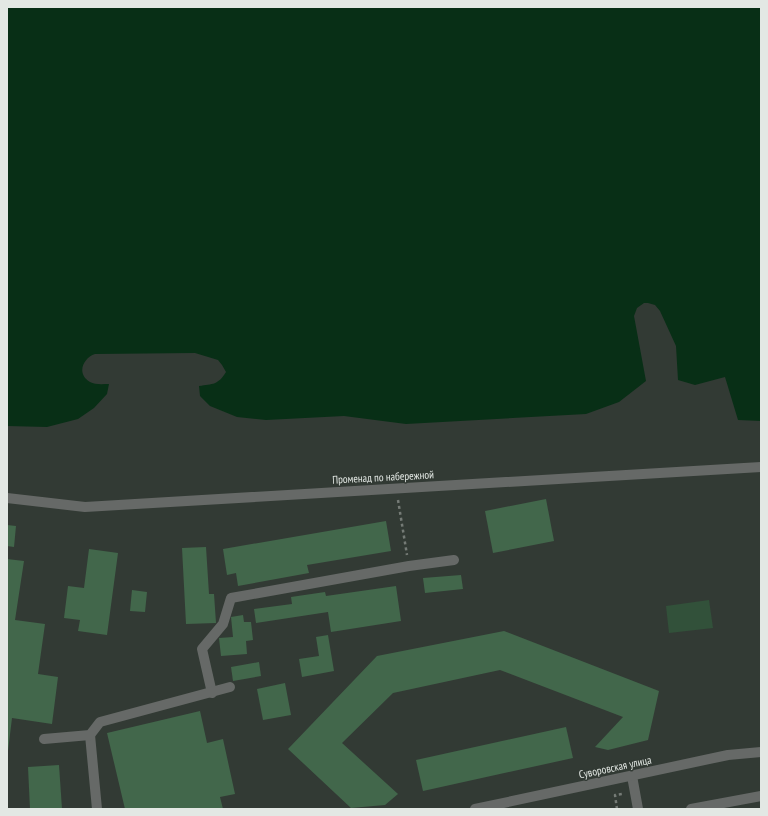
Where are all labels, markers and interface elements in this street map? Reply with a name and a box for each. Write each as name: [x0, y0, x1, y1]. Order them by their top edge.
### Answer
street label: Променад по набережной: [332, 467, 434, 487]
street label: Суворовская улица: [577, 752, 653, 782]

